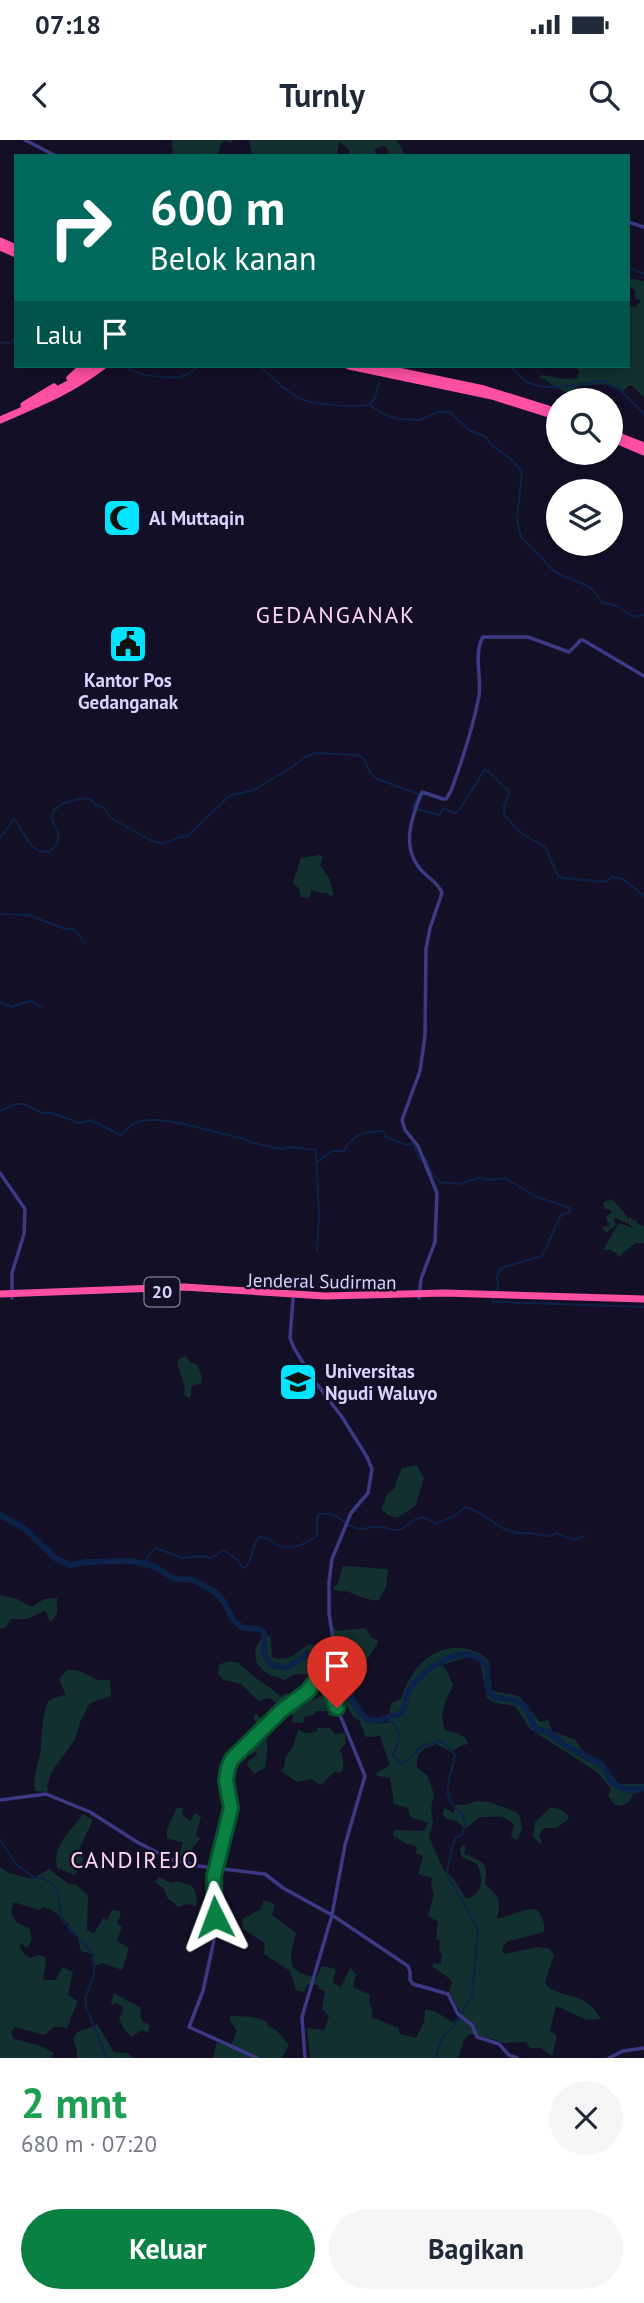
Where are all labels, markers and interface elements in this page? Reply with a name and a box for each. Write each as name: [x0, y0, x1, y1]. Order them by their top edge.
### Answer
text: 07:18: [35, 8, 101, 41]
text: Turnly: [279, 74, 365, 116]
icon: back: [21, 76, 59, 114]
icon: search: [585, 76, 623, 114]
text: 600 m: [150, 175, 285, 239]
icon: right: [35, 182, 126, 273]
text: Belok kanan: [150, 237, 316, 279]
icon: arrive: [96, 315, 134, 353]
text: Lalu: [35, 318, 82, 351]
map controls: [546, 388, 623, 556]
button: search: [546, 388, 623, 465]
button: layers: [546, 479, 623, 556]
mosque icon: Al Muttaqin: [101, 497, 143, 539]
place label: Al Muttaqin: [149, 506, 245, 530]
district label: GEDANGANAK: [256, 600, 416, 629]
public building icon: Kantor Pos Gedanganak: [107, 623, 149, 665]
place label: Kantor Pos Gedanganak: [78, 668, 179, 714]
street label: Jenderal Sudirman: [246, 1268, 397, 1294]
road number: 20: [144, 1278, 180, 1307]
place label: Universitas Ngudi Waluyo: [325, 1359, 437, 1405]
school or university icon: Universitas Ngudi Waluyo: [277, 1361, 319, 1403]
pin: [307, 1636, 367, 1708]
icon: arrive: [318, 1647, 356, 1685]
district label: CANDIREJO: [70, 1845, 200, 1874]
position arrow: [178, 1880, 252, 1954]
text: 2 mnt: [21, 2075, 127, 2130]
button: close: [549, 2081, 623, 2155]
text: 680 m · 07:20: [21, 2129, 157, 2158]
button: Keluar: [21, 2209, 315, 2289]
button: Bagikan: [329, 2209, 623, 2289]

